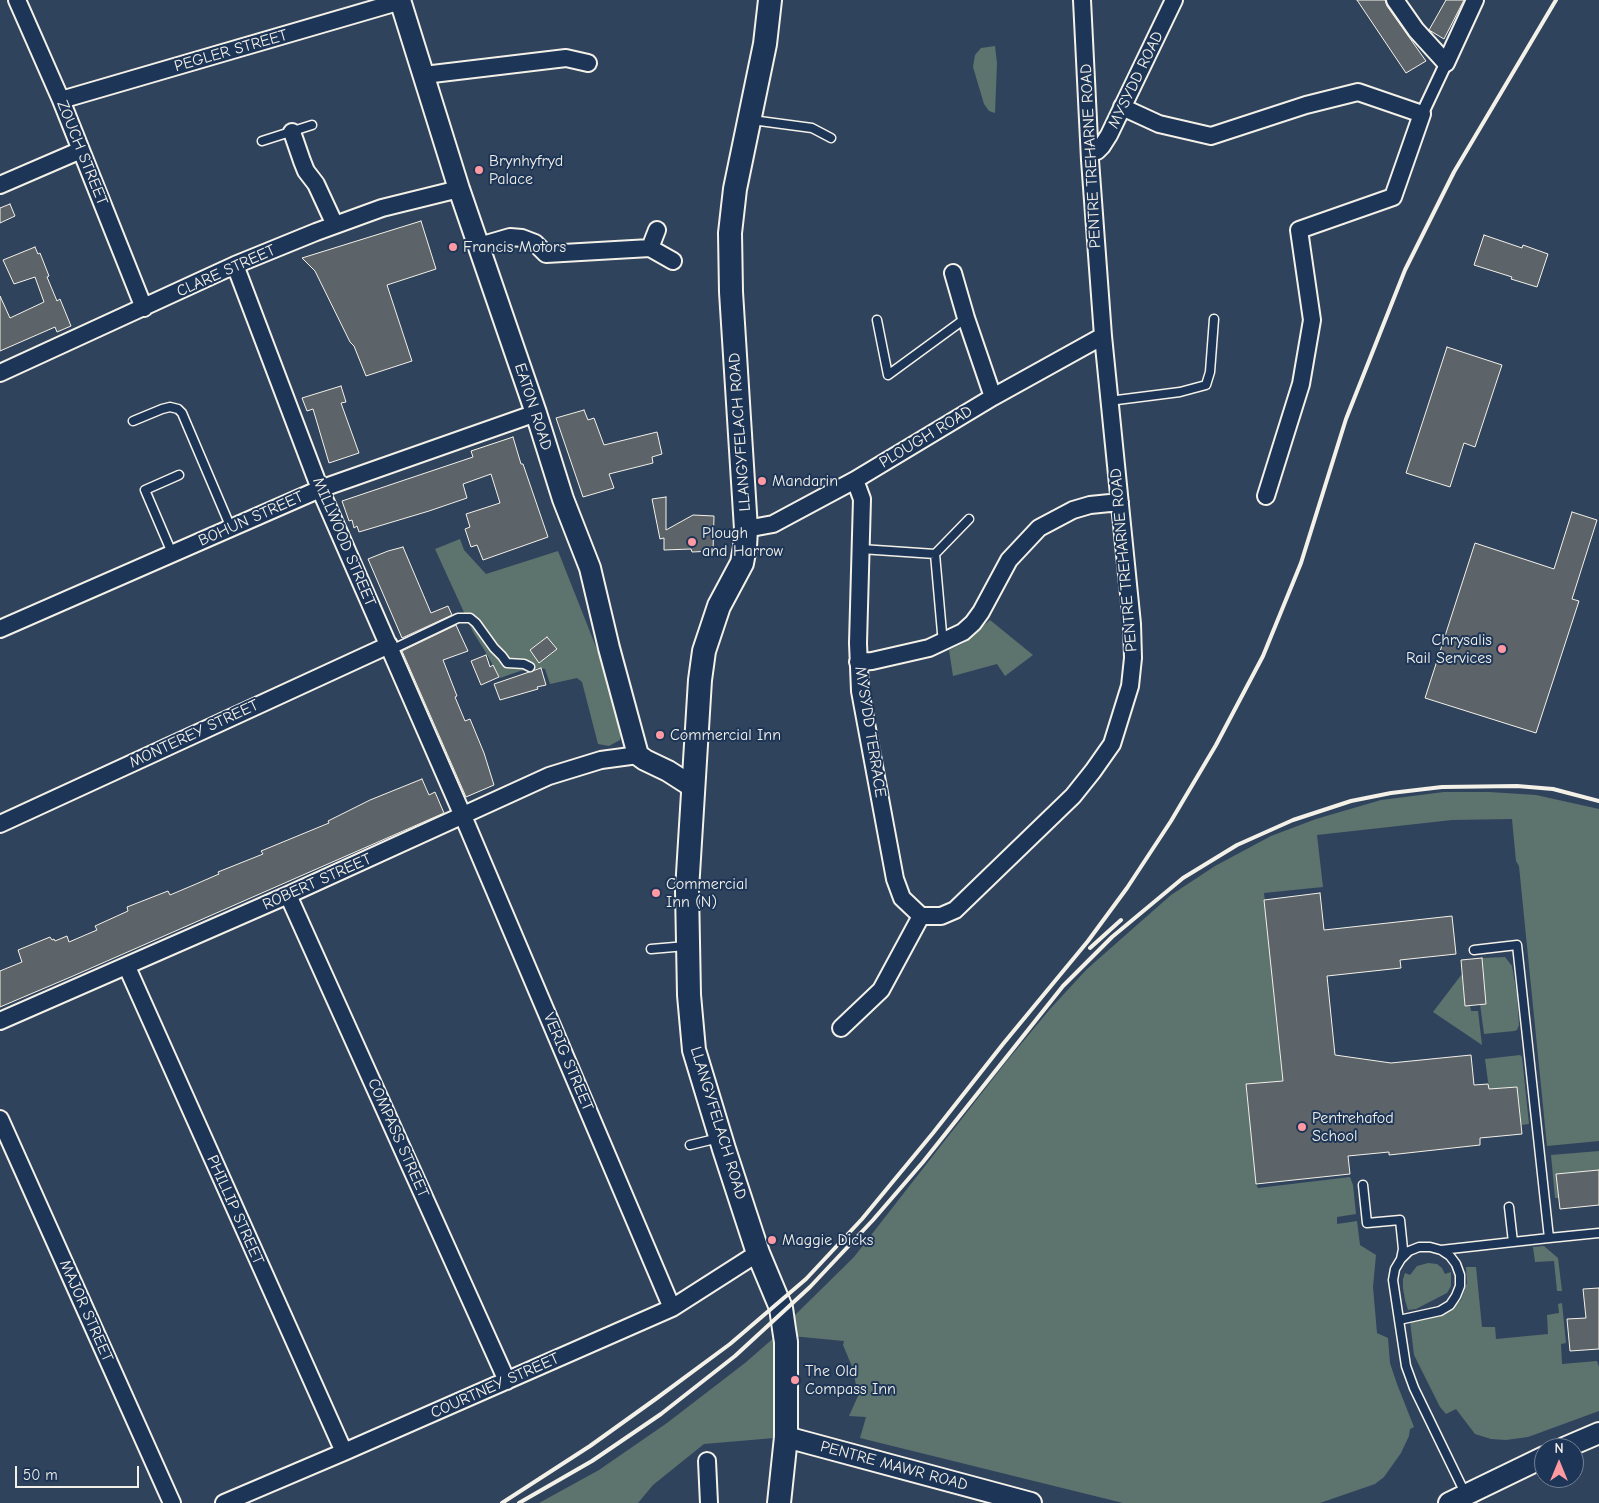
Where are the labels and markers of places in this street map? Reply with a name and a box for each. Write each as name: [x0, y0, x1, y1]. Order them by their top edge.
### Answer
place label: Brynhyfryd Palace: [489, 151, 563, 189]
marker: Brynhyfryd Palace: [473, 164, 485, 176]
place label: Francis Motors: [463, 237, 566, 257]
marker: Francis Motors: [447, 241, 459, 253]
place label: Mandarin: [772, 471, 838, 491]
marker: Mandarin: [756, 475, 768, 487]
place label: Plough and Harrow: [702, 523, 783, 561]
marker: Plough and Harrow: [686, 536, 698, 548]
place label: Chrysalis Rail Services: [1406, 630, 1492, 668]
marker: Chrysalis Rail Services: [1496, 643, 1508, 655]
place label: Commercial Inn: [670, 725, 781, 745]
marker: Commercial Inn: [654, 729, 666, 741]
place label: Commercial Inn (N): [666, 874, 748, 912]
marker: Commercial Inn (N): [650, 887, 662, 899]
place label: Pentrehafod School: [1312, 1108, 1394, 1146]
marker: Pentrehafod School: [1296, 1121, 1308, 1133]
place label: Maggie Dicks: [782, 1230, 873, 1250]
marker: Maggie Dicks: [766, 1234, 778, 1246]
place label: The Old Compass Inn: [805, 1361, 896, 1399]
marker: The Old Compass Inn: [789, 1374, 801, 1386]

